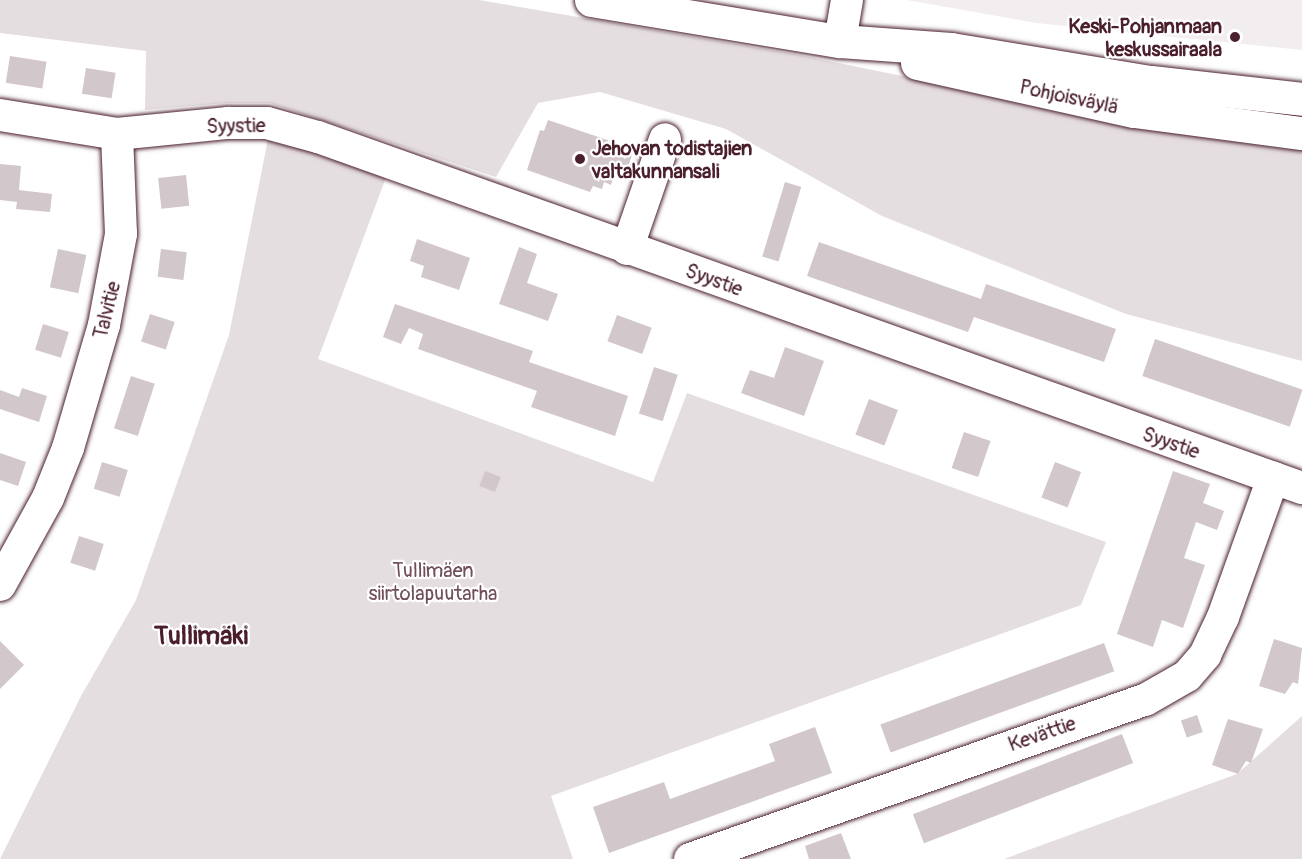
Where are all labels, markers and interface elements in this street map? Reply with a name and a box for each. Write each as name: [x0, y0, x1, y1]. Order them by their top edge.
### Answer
place label: Keski-Pohjanmaan keskussairaala: [1068, 14, 1222, 61]
marker: Keski-Pohjanmaan keskussairaala: [1226, 28, 1244, 46]
street label: Pohjoisväylä: [1017, 75, 1121, 119]
street label: Syystie: [206, 113, 266, 139]
place label: Jehovan todistajien valtakunnansali: [592, 136, 752, 183]
marker: Jehovan todistajien valtakunnansali: [573, 152, 587, 166]
street label: Syystie: [682, 259, 746, 301]
street label: Talvitie: [88, 279, 126, 341]
street label: Syystie: [1139, 422, 1203, 464]
park label: Tullimäen siirtolapuutarha: [369, 559, 497, 606]
district label: Tullimäki: [154, 621, 248, 653]
street label: Kevättie: [1005, 711, 1079, 757]

